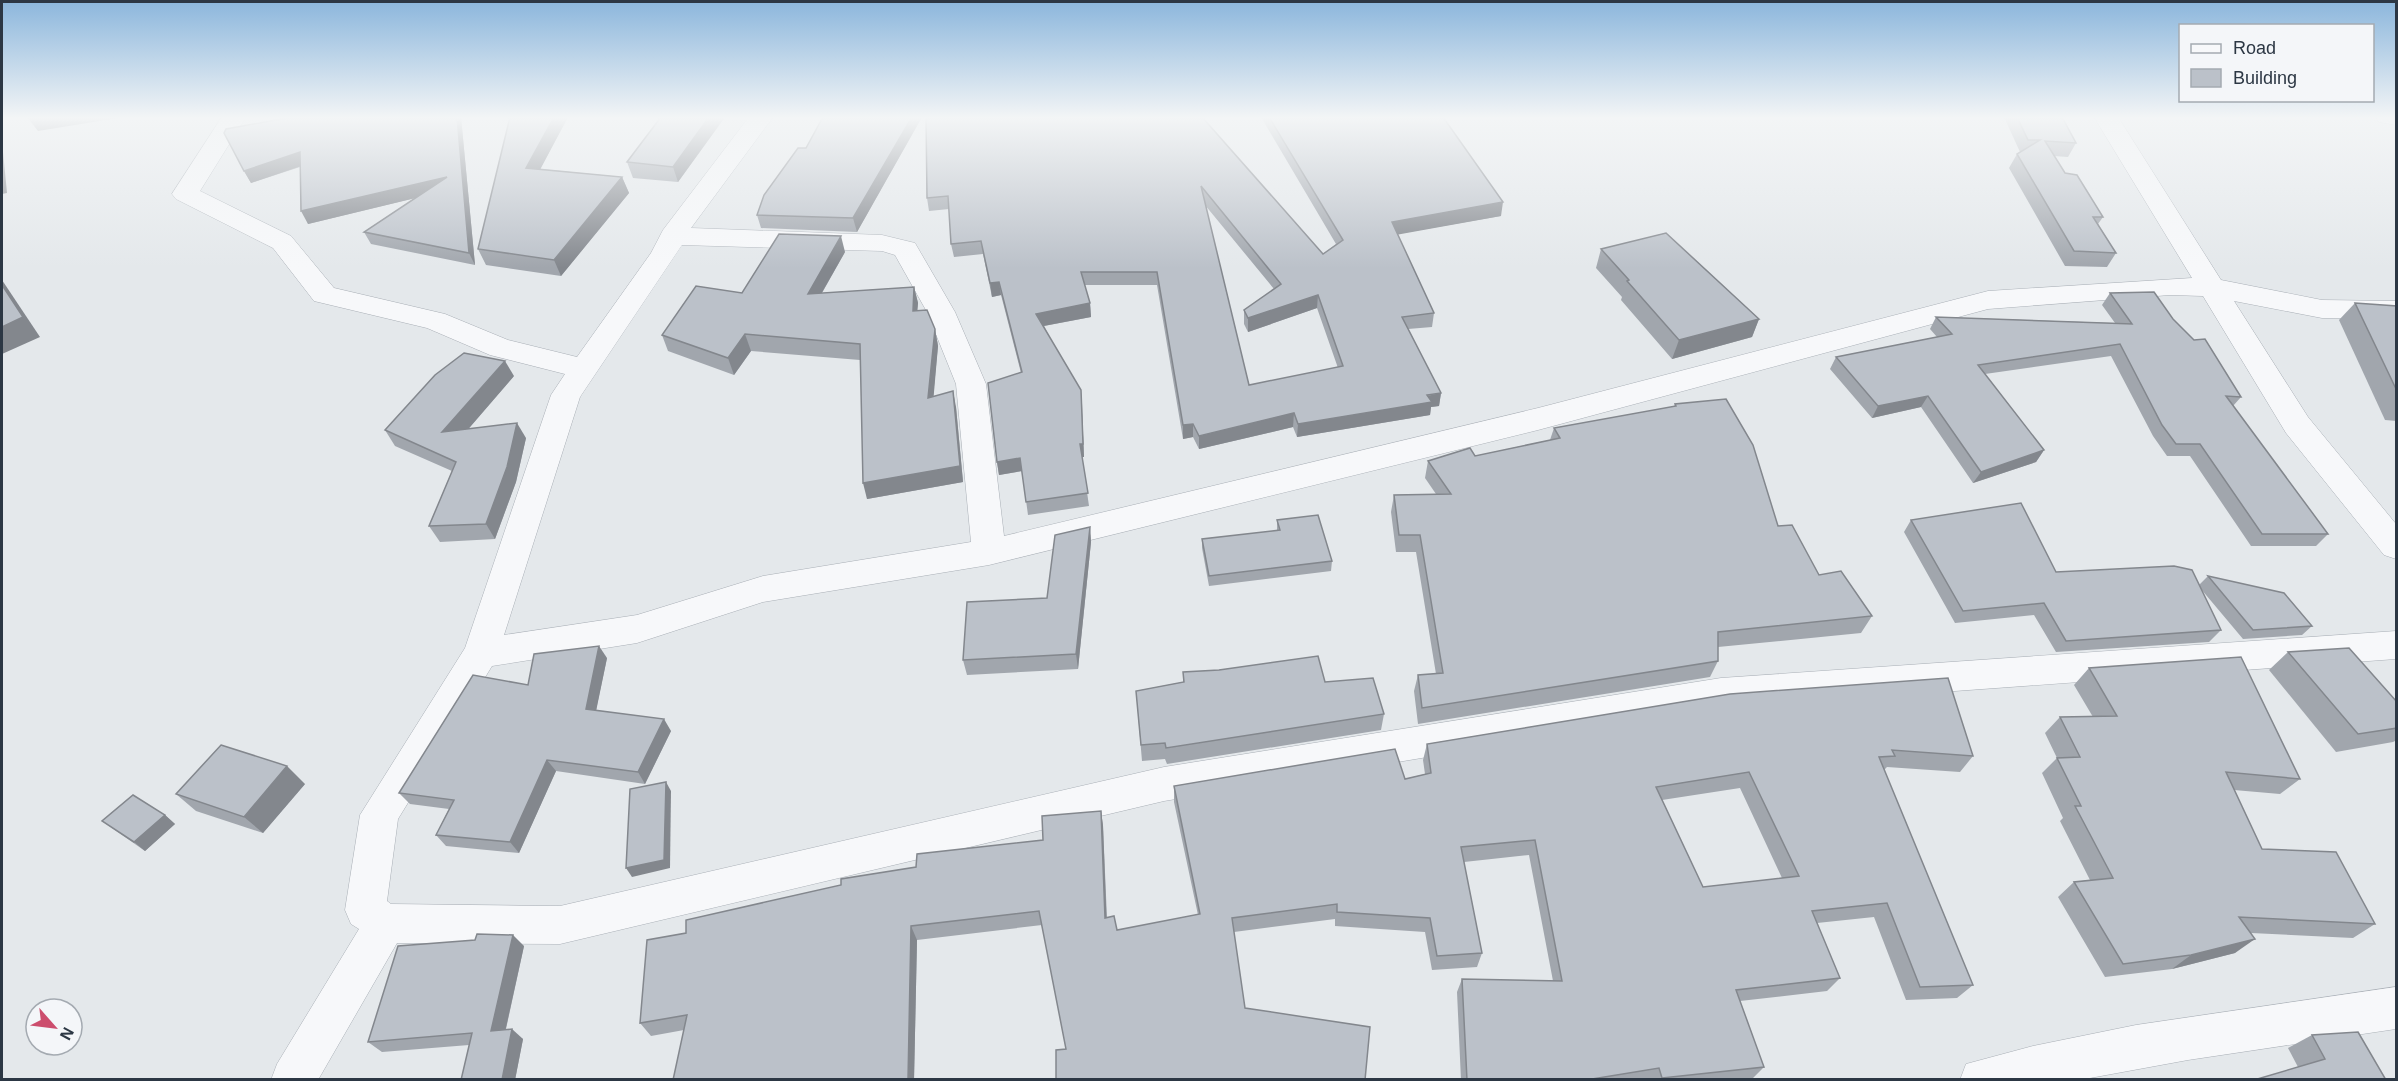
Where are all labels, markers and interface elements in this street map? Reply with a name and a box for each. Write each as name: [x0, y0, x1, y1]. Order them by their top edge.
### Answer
legend: [2179, 24, 2374, 102]
text: Road: [2233, 38, 2276, 58]
text: Building: [2233, 68, 2297, 88]
north arrow: [24, 997, 84, 1057]
text: N: [57, 1025, 77, 1043]

